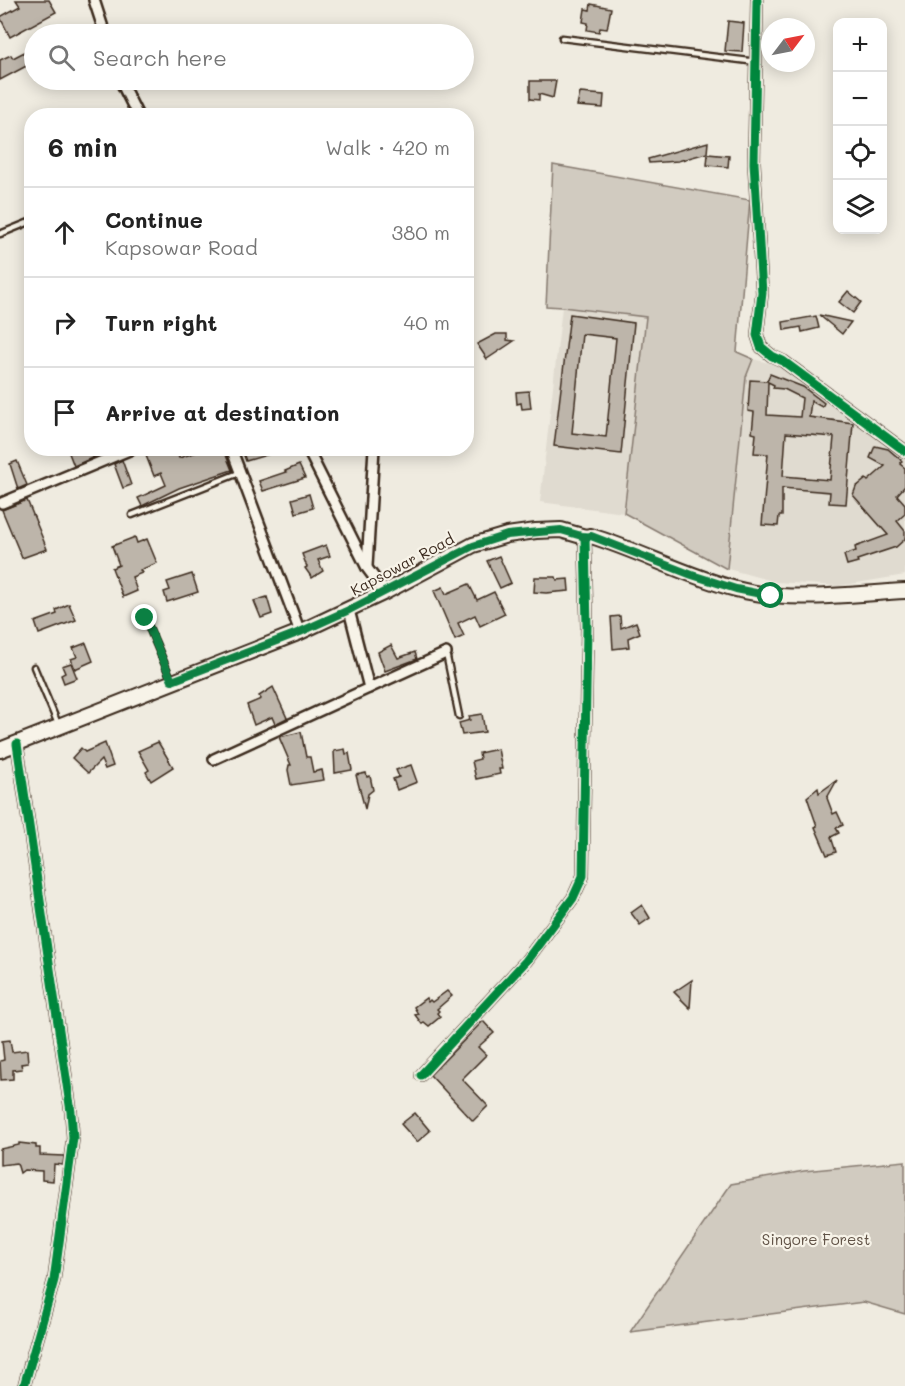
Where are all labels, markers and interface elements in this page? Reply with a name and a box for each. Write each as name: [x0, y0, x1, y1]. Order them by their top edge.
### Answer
north arrow: [761, 18, 815, 72]
map controls: [833, 18, 887, 234]
button: +: [833, 18, 887, 72]
search box: [24, 24, 474, 90]
icon: search: [45, 41, 78, 74]
text: Search here: [93, 43, 227, 72]
button: −: [833, 72, 887, 126]
button: locate: [833, 126, 887, 180]
text: 6 min: [48, 130, 117, 164]
text: Walk · 420 m: [325, 134, 450, 160]
button: layers: [833, 180, 887, 234]
text: Continue: [105, 205, 203, 234]
icon: ahead: [48, 216, 81, 249]
text: 380 m: [392, 219, 450, 245]
text: Kapsowar Road: [105, 234, 258, 260]
icon: right: [48, 306, 81, 339]
text: Turn right: [105, 308, 217, 337]
text: 40 m: [404, 309, 450, 335]
icon: arrive: [48, 396, 81, 429]
text: Arrive at destination: [105, 398, 340, 427]
street label: Kapsowar Road: [347, 528, 457, 600]
route start: [757, 582, 783, 608]
route end: [131, 604, 157, 630]
park label: Singore Forest: [762, 1229, 870, 1249]

